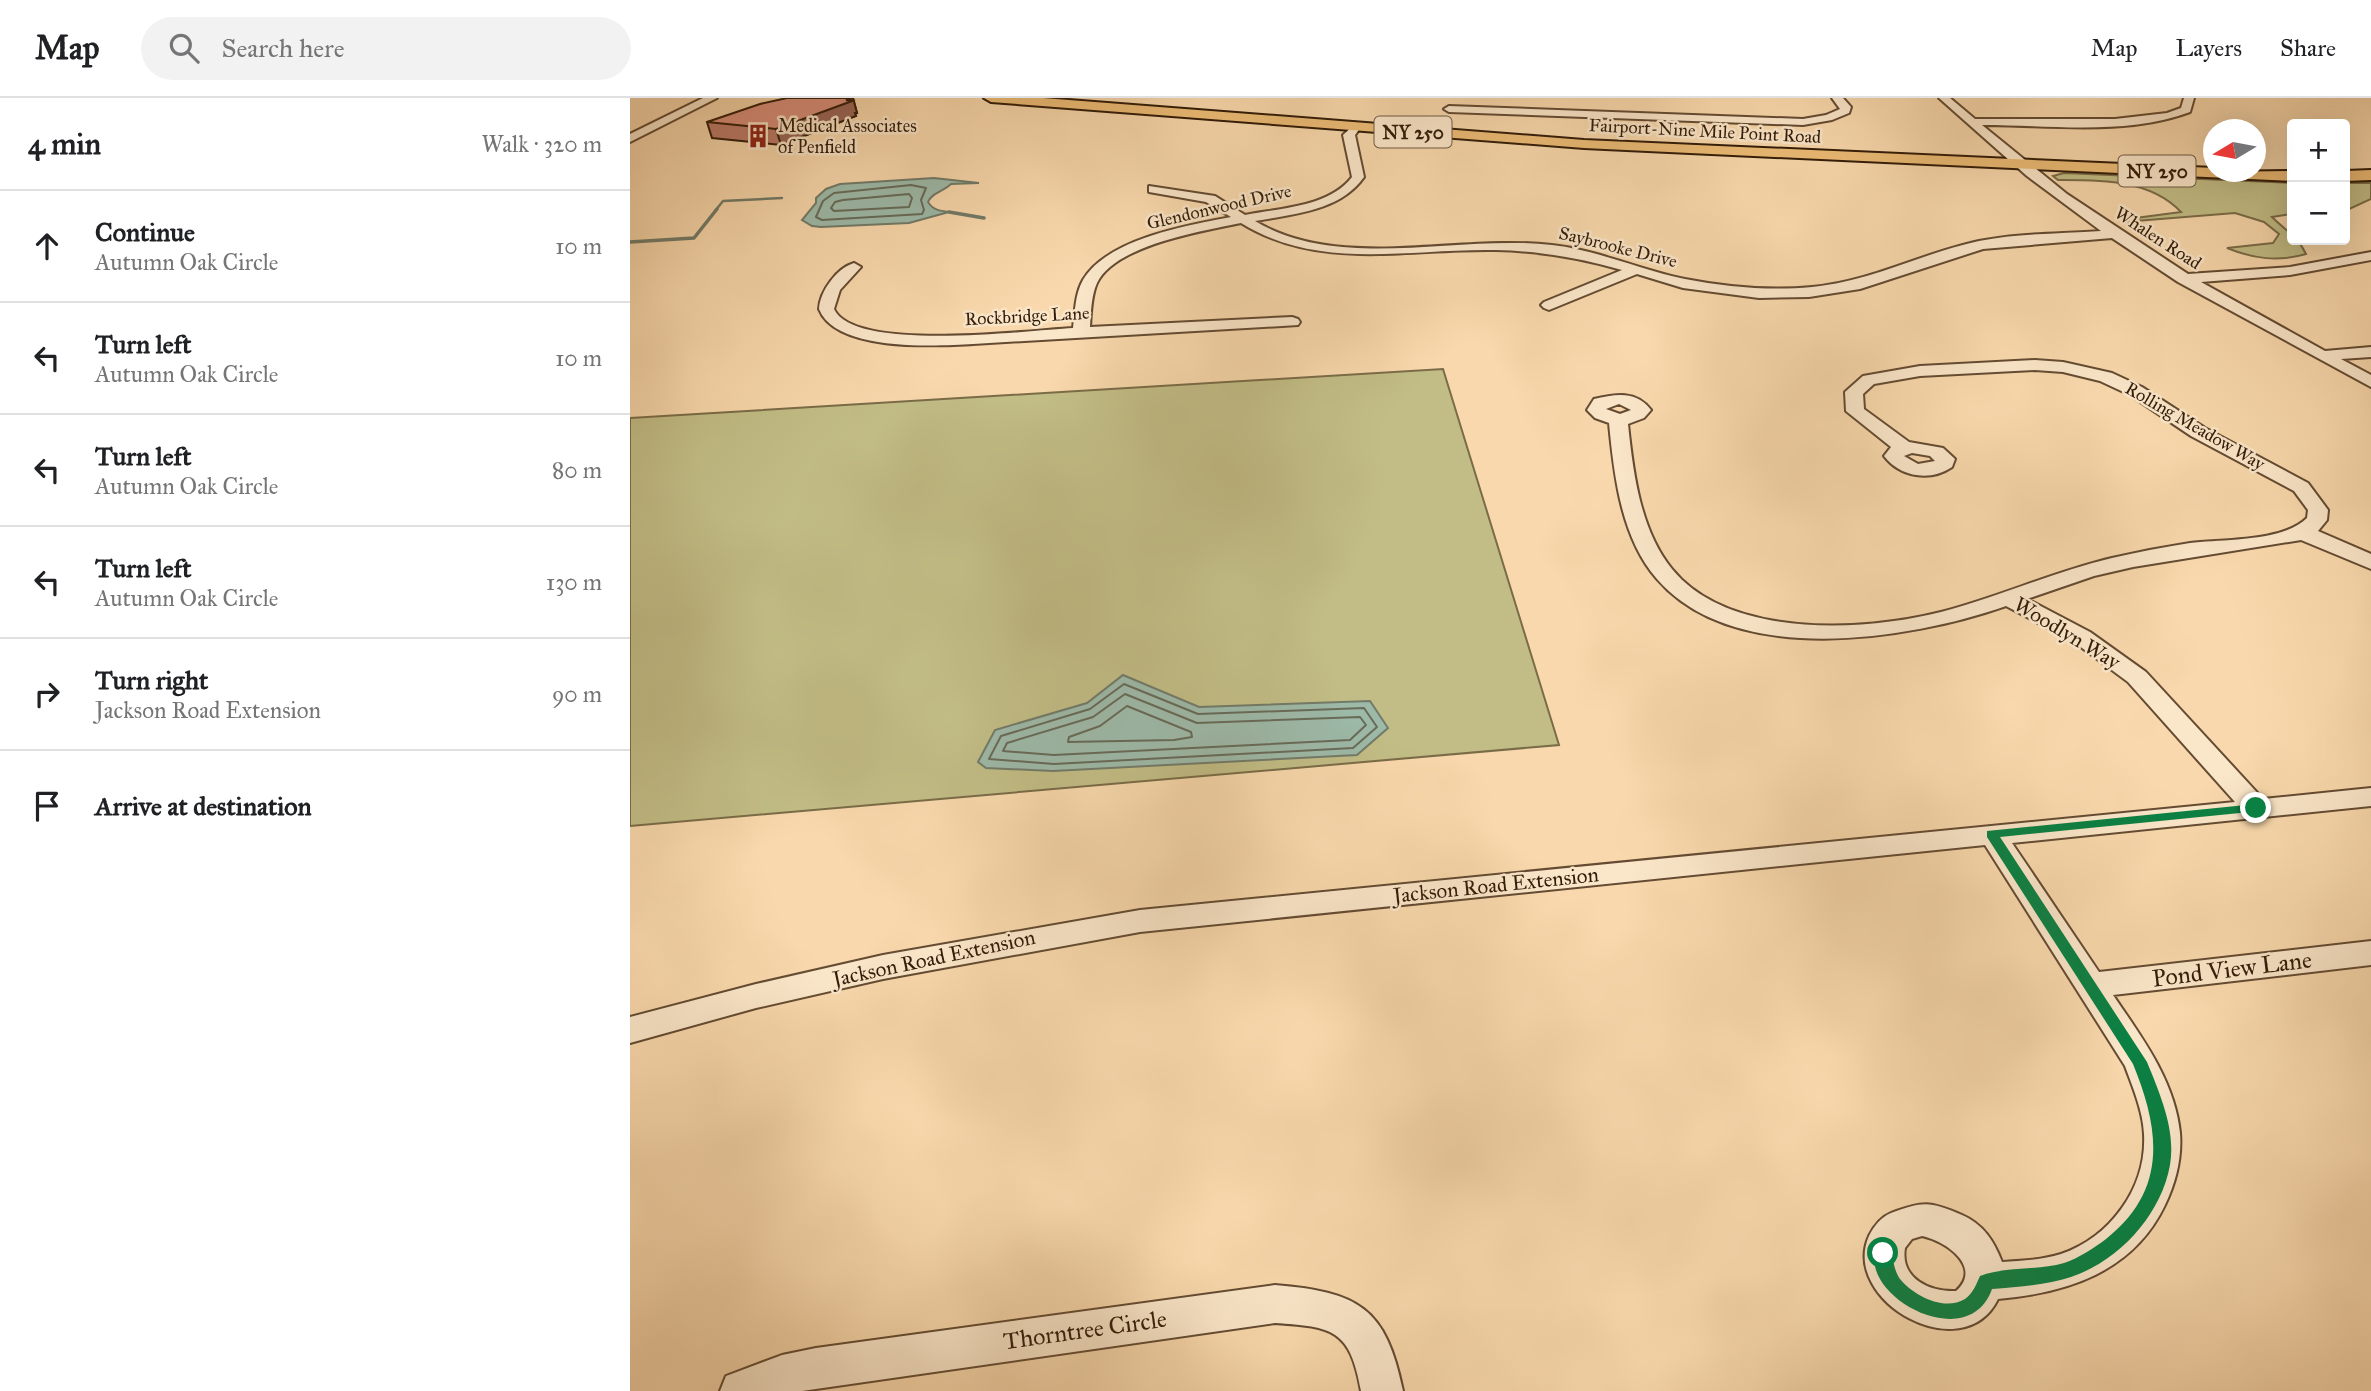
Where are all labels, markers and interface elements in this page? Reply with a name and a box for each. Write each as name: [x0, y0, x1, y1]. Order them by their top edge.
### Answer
search box: [141, 17, 631, 80]
text: Map: [35, 28, 99, 68]
icon: search: [165, 29, 203, 67]
text: Search here: [221, 32, 345, 64]
text: Map: [2091, 33, 2138, 63]
text: Layers: [2176, 33, 2242, 63]
text: Share: [2280, 33, 2336, 63]
street label: Fairport-Nine Mile Point Road: [1588, 114, 1822, 148]
place label: Medical Associates of Penfield: [778, 115, 917, 158]
road number: NY 250: [1374, 116, 1452, 148]
north arrow: [2203, 119, 2266, 182]
map controls: [2287, 119, 2350, 245]
button: +: [2287, 119, 2350, 182]
building icon: Medical Associates of Penfield: [744, 122, 772, 150]
text: 4 min: [28, 126, 101, 162]
text: Walk · 320 m: [482, 130, 602, 158]
road number: NY 250: [2118, 156, 2196, 186]
street label: Glendonwood Drive: [1145, 180, 1293, 234]
button: −: [2287, 182, 2350, 245]
street label: Whalen Road: [2110, 202, 2206, 274]
text: Continue: [95, 216, 195, 248]
street label: Saybrooke Drive: [1557, 222, 1679, 272]
icon: ahead: [28, 227, 66, 265]
text: 10 m: [555, 232, 602, 260]
text: Autumn Oak Circle: [95, 248, 278, 276]
street label: Rockbridge Lane: [964, 302, 1090, 331]
text: Turn left: [95, 328, 191, 360]
icon: left: [28, 339, 66, 377]
text: 10 m: [555, 344, 602, 372]
text: Autumn Oak Circle: [95, 360, 278, 388]
street label: Rolling Meadow Way: [2121, 377, 2269, 476]
text: Turn left: [95, 440, 191, 472]
icon: left: [28, 451, 66, 489]
text: 80 m: [552, 456, 602, 484]
text: Autumn Oak Circle: [95, 472, 278, 500]
text: Turn left: [95, 552, 191, 584]
icon: left: [28, 563, 66, 601]
text: 130 m: [546, 568, 602, 596]
text: Autumn Oak Circle: [95, 584, 278, 612]
street label: Woodlyn Way: [2009, 591, 2126, 676]
text: Turn right: [95, 664, 208, 696]
icon: right: [28, 675, 66, 713]
text: 90 m: [552, 680, 602, 708]
text: Jackson Road Extension: [95, 696, 321, 724]
icon: arrive: [28, 787, 66, 825]
text: Arrive at destination: [95, 790, 312, 822]
route end: [2240, 792, 2271, 823]
street label: Jackson Road Extension: [1390, 861, 1600, 909]
street label: Jackson Road Extension: [828, 924, 1038, 993]
street label: Pond View Lane: [2150, 944, 2314, 994]
route start: [1867, 1237, 1898, 1268]
street label: Thorntree Circle: [1001, 1304, 1169, 1356]

